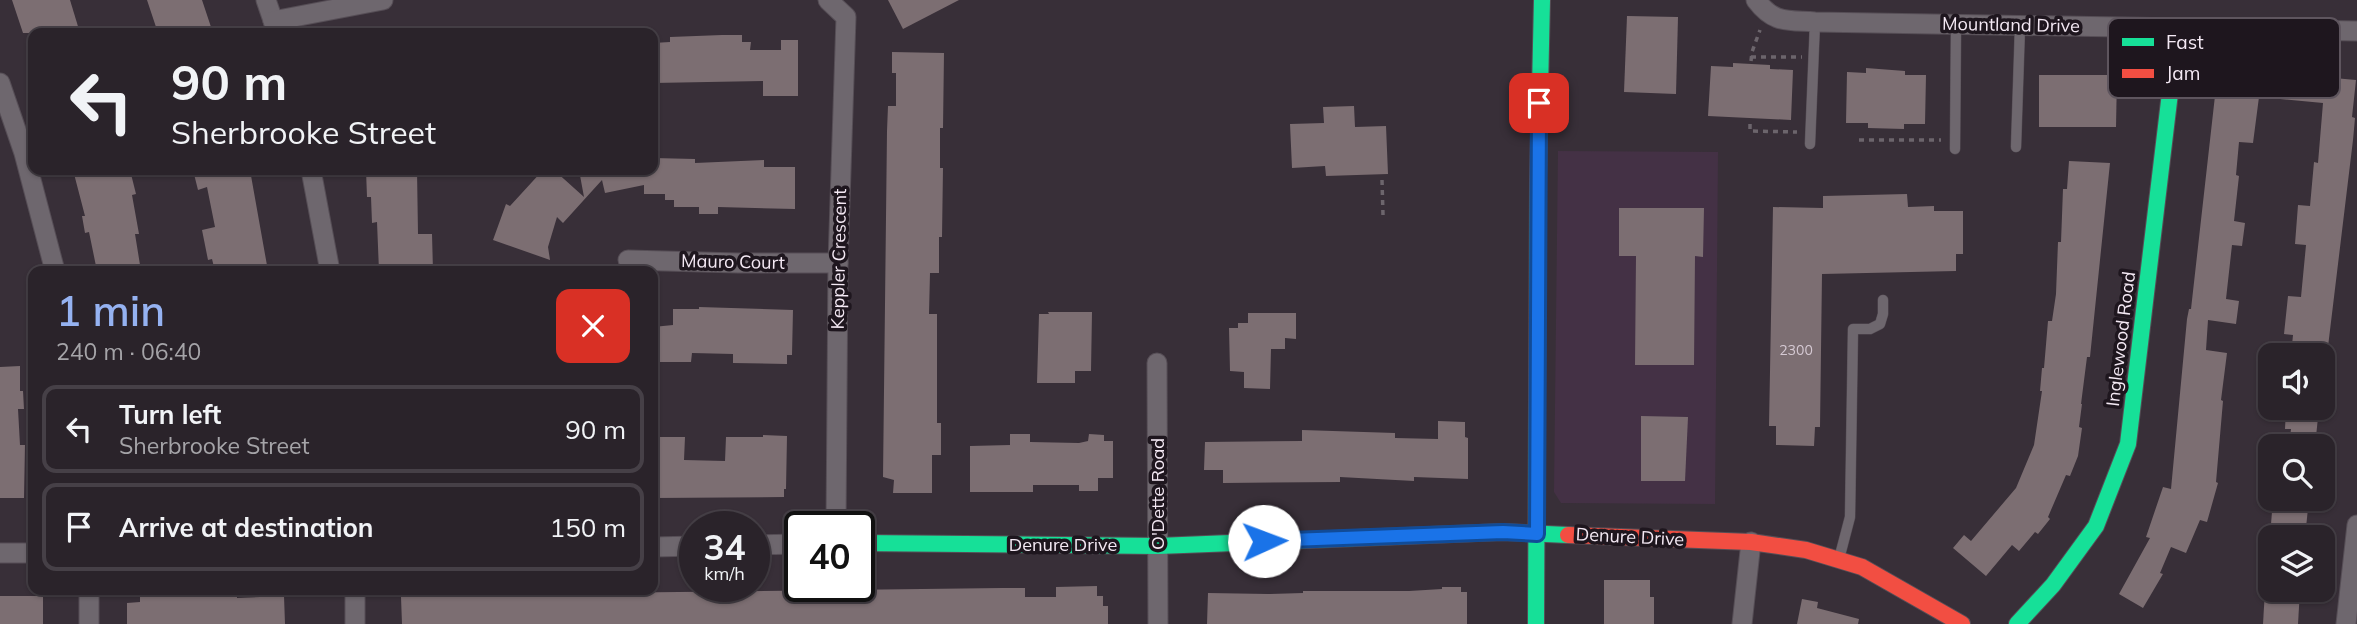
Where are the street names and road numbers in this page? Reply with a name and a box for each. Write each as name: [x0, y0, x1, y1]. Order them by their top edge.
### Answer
street label: Mountland Drive: [1942, 12, 2080, 37]
street label: Keppler Crescent: [826, 188, 851, 330]
street label: Mauro Court: [681, 249, 785, 274]
street label: Inglewood Road: [2101, 270, 2140, 408]
street label: O'Dette Road: [1146, 438, 1169, 550]
street label: Denure Drive: [1575, 522, 1685, 551]
street label: Denure Drive: [1009, 533, 1117, 556]

